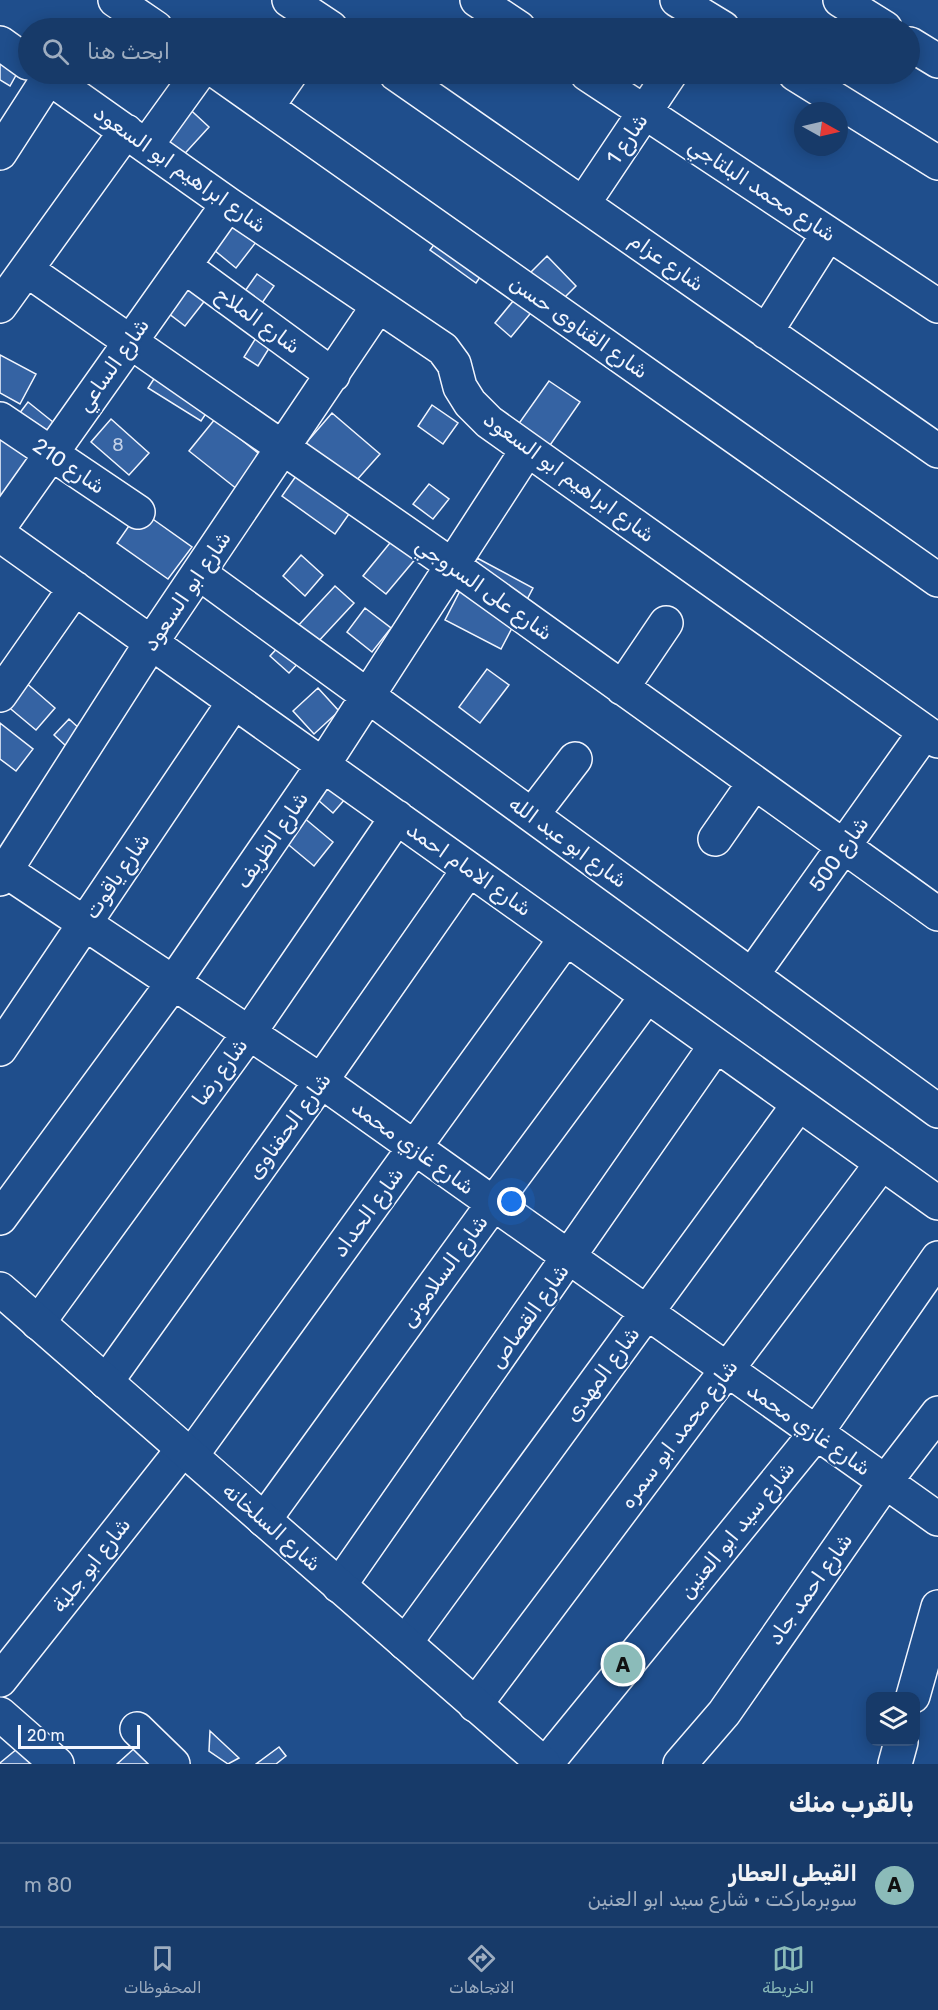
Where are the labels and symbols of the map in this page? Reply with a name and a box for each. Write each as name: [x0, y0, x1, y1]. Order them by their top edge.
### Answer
street label: شارع ابراهيم ابو السعود: [88, 99, 272, 239]
north arrow: [794, 102, 848, 156]
street label: شارع 1: [601, 109, 654, 170]
street label: شارع محمد البلتاجي: [681, 132, 841, 250]
street label: شارع عزام: [624, 227, 709, 298]
street label: شارع القناوى حسن: [504, 270, 653, 385]
street label: شارع الملاح: [210, 281, 306, 360]
street label: شارع الساعي: [71, 313, 157, 419]
street label: شارع ابراهيم ابو السعود: [478, 406, 660, 549]
street label: شارع 210: [27, 432, 110, 500]
house number: 8: [112, 434, 124, 456]
street label: شارع ابو السعود: [137, 526, 238, 657]
street label: شارع على السروجي: [409, 532, 558, 648]
street label: شارع الظريف: [230, 786, 315, 894]
street label: شارع ابو عبد الله: [503, 790, 632, 894]
street label: شارع 500: [804, 811, 875, 897]
street label: شارع الامام احمد: [401, 816, 537, 923]
street label: شارع ياقوت: [79, 828, 156, 925]
street label: شارع رضا: [187, 1033, 254, 1112]
street label: شارع الحفناوى: [241, 1067, 337, 1185]
street label: شارع غازي محمد: [346, 1094, 480, 1201]
street label: شارع الحداد: [327, 1162, 410, 1263]
your location: [497, 1187, 526, 1216]
street label: شارع السلامونى: [394, 1210, 494, 1333]
street label: شارع القصاص: [483, 1259, 575, 1374]
street label: شارع المهدى: [559, 1321, 646, 1427]
street label: شارع محمد ابو سمره: [614, 1354, 744, 1514]
street label: شارع غازي محمد: [741, 1377, 876, 1482]
street label: شارع سيد ابو العنين: [674, 1456, 801, 1605]
street label: شارع السلخانه: [217, 1477, 327, 1578]
street label: شارع ابو جلبة: [46, 1512, 137, 1618]
street label: شارع احمد جاد: [762, 1528, 859, 1650]
pin: A: [604, 1642, 642, 1686]
scale bar: [18, 1722, 140, 1750]

